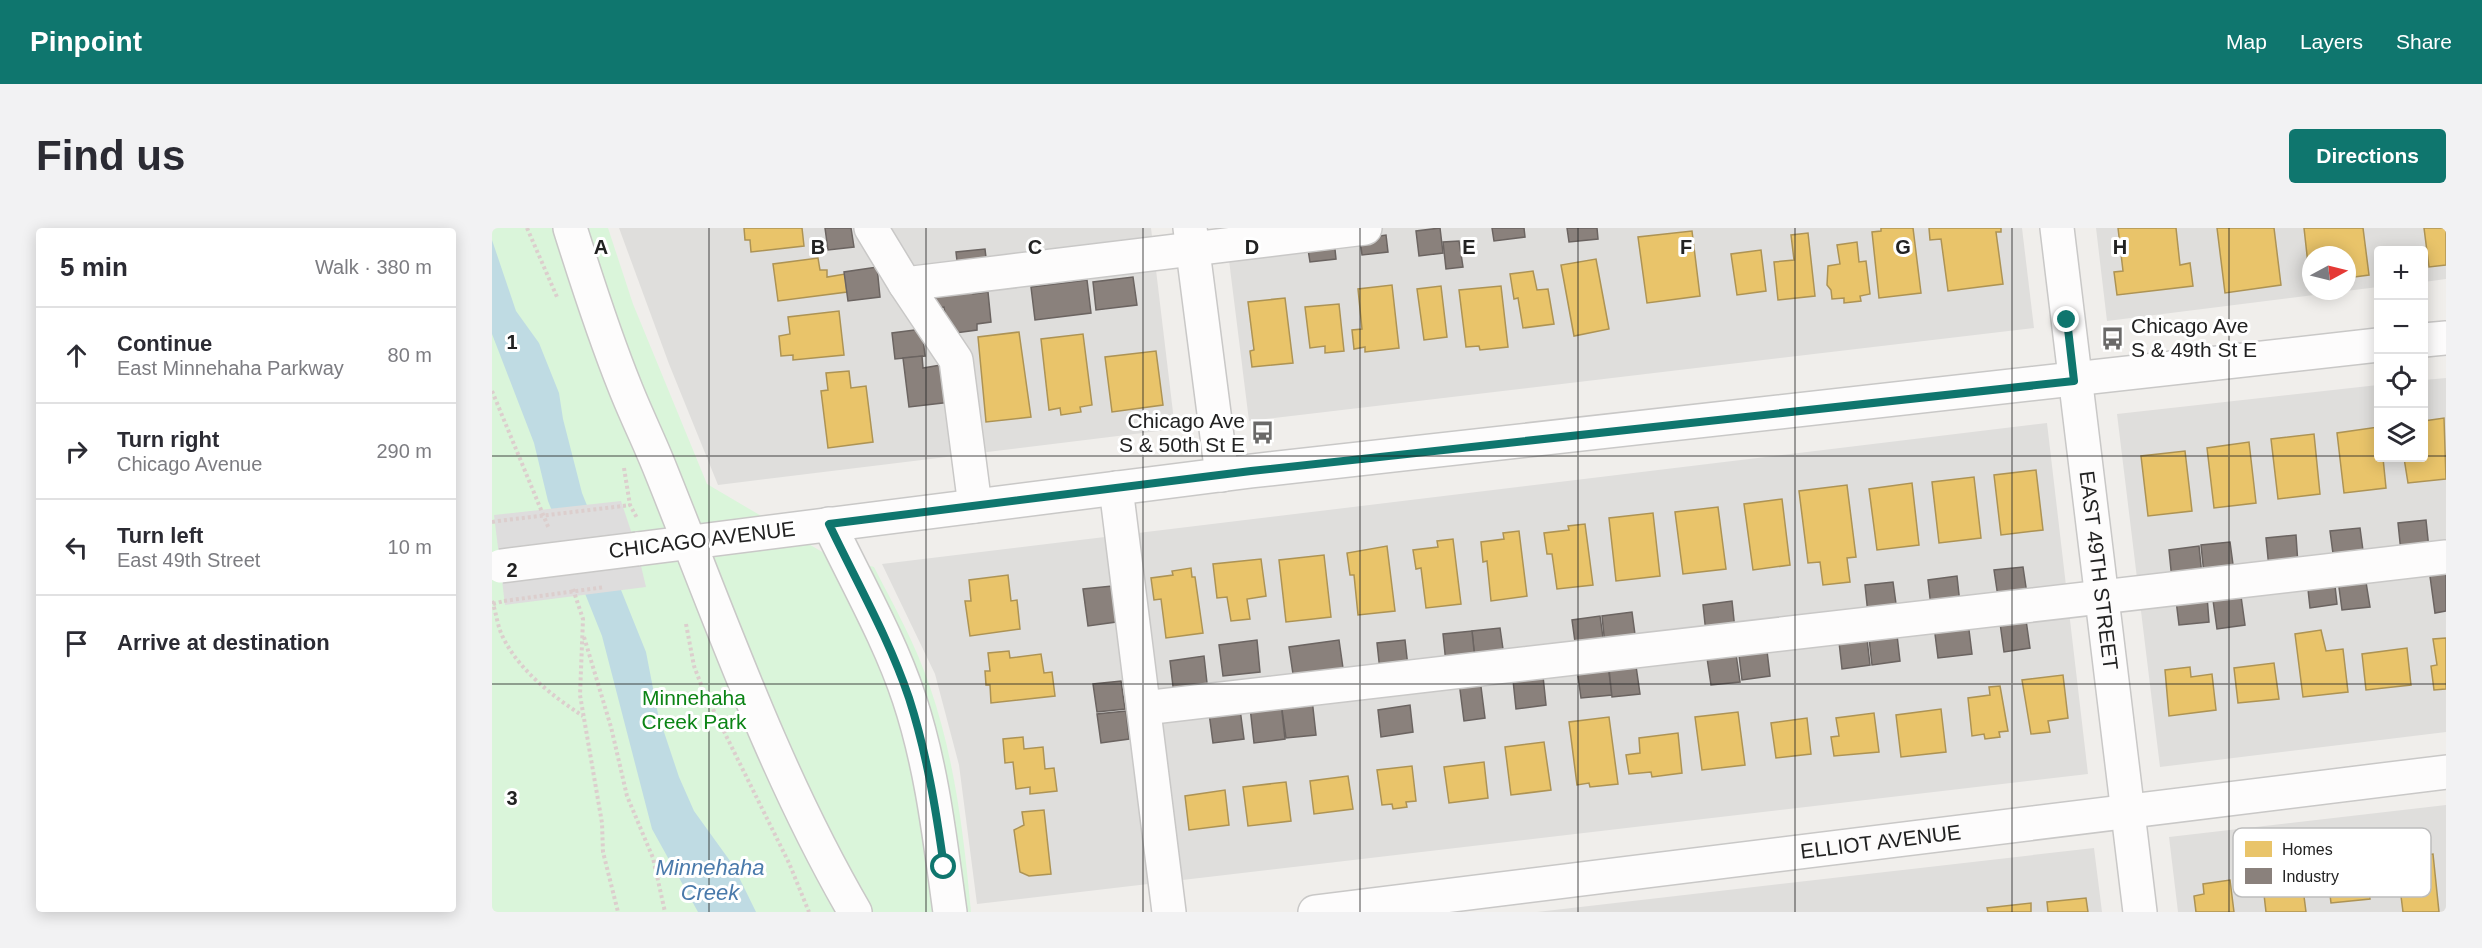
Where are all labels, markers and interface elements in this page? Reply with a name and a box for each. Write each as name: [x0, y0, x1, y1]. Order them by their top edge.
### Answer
text: Pinpoint: [30, 26, 142, 57]
text: Map: [2226, 30, 2267, 53]
text: Layers: [2300, 30, 2363, 53]
text: Share: [2396, 30, 2452, 53]
button: Directions: [2289, 129, 2446, 183]
text: Find us: [36, 132, 185, 179]
text: A: [594, 236, 608, 258]
text: B: [811, 236, 825, 258]
text: C: [1028, 236, 1042, 258]
text: D: [1245, 236, 1259, 258]
text: E: [1462, 236, 1476, 258]
text: F: [1680, 236, 1692, 258]
text: G: [1895, 236, 1911, 258]
text: H: [2113, 236, 2127, 258]
north arrow: [2302, 246, 2356, 300]
map controls: [2374, 246, 2428, 462]
button: +: [2374, 246, 2428, 300]
text: 5 min: [60, 252, 128, 282]
text: Walk · 380 m: [315, 256, 432, 278]
button: −: [2374, 300, 2428, 354]
route end: [2053, 306, 2079, 332]
place label: Chicago Ave S & 49th St E: [2131, 314, 2257, 361]
bus stop icon: Chicago Ave S & 49th St E: [2100, 325, 2126, 351]
text: Continue: [117, 331, 212, 356]
text: 1: [506, 331, 518, 353]
icon: ahead: [60, 339, 93, 372]
text: 80 m: [388, 344, 432, 366]
button: locate: [2374, 354, 2428, 408]
text: East Minnehaha Parkway: [117, 357, 344, 379]
button: layers: [2374, 408, 2428, 462]
place label: Chicago Ave S & 50th St E: [1119, 409, 1245, 456]
bus stop icon: Chicago Ave S & 50th St E: [1250, 420, 1276, 446]
text: Turn right: [117, 427, 219, 452]
icon: right: [60, 435, 93, 468]
text: 290 m: [376, 440, 432, 462]
text: Chicago Avenue: [117, 453, 262, 475]
street label: EAST 49TH STREET: [2076, 470, 2123, 671]
street label: CHICAGO AVENUE: [607, 517, 796, 562]
text: Turn left: [117, 523, 203, 548]
icon: left: [60, 531, 93, 564]
text: 10 m: [388, 536, 432, 558]
text: East 49th Street: [117, 549, 260, 571]
text: 2: [506, 559, 518, 581]
icon: arrive: [60, 627, 93, 660]
text: Arrive at destination: [117, 630, 330, 655]
park label: Minnehaha Creek Park: [641, 686, 747, 733]
text: 3: [506, 787, 518, 809]
street label: ELLIOT AVENUE: [1799, 820, 1962, 863]
legend: [2233, 828, 2431, 897]
text: Homes: [2282, 841, 2333, 858]
route start: [930, 853, 956, 879]
water label: Minnehaha Creek: [656, 855, 764, 905]
text: Industry: [2282, 868, 2339, 885]

